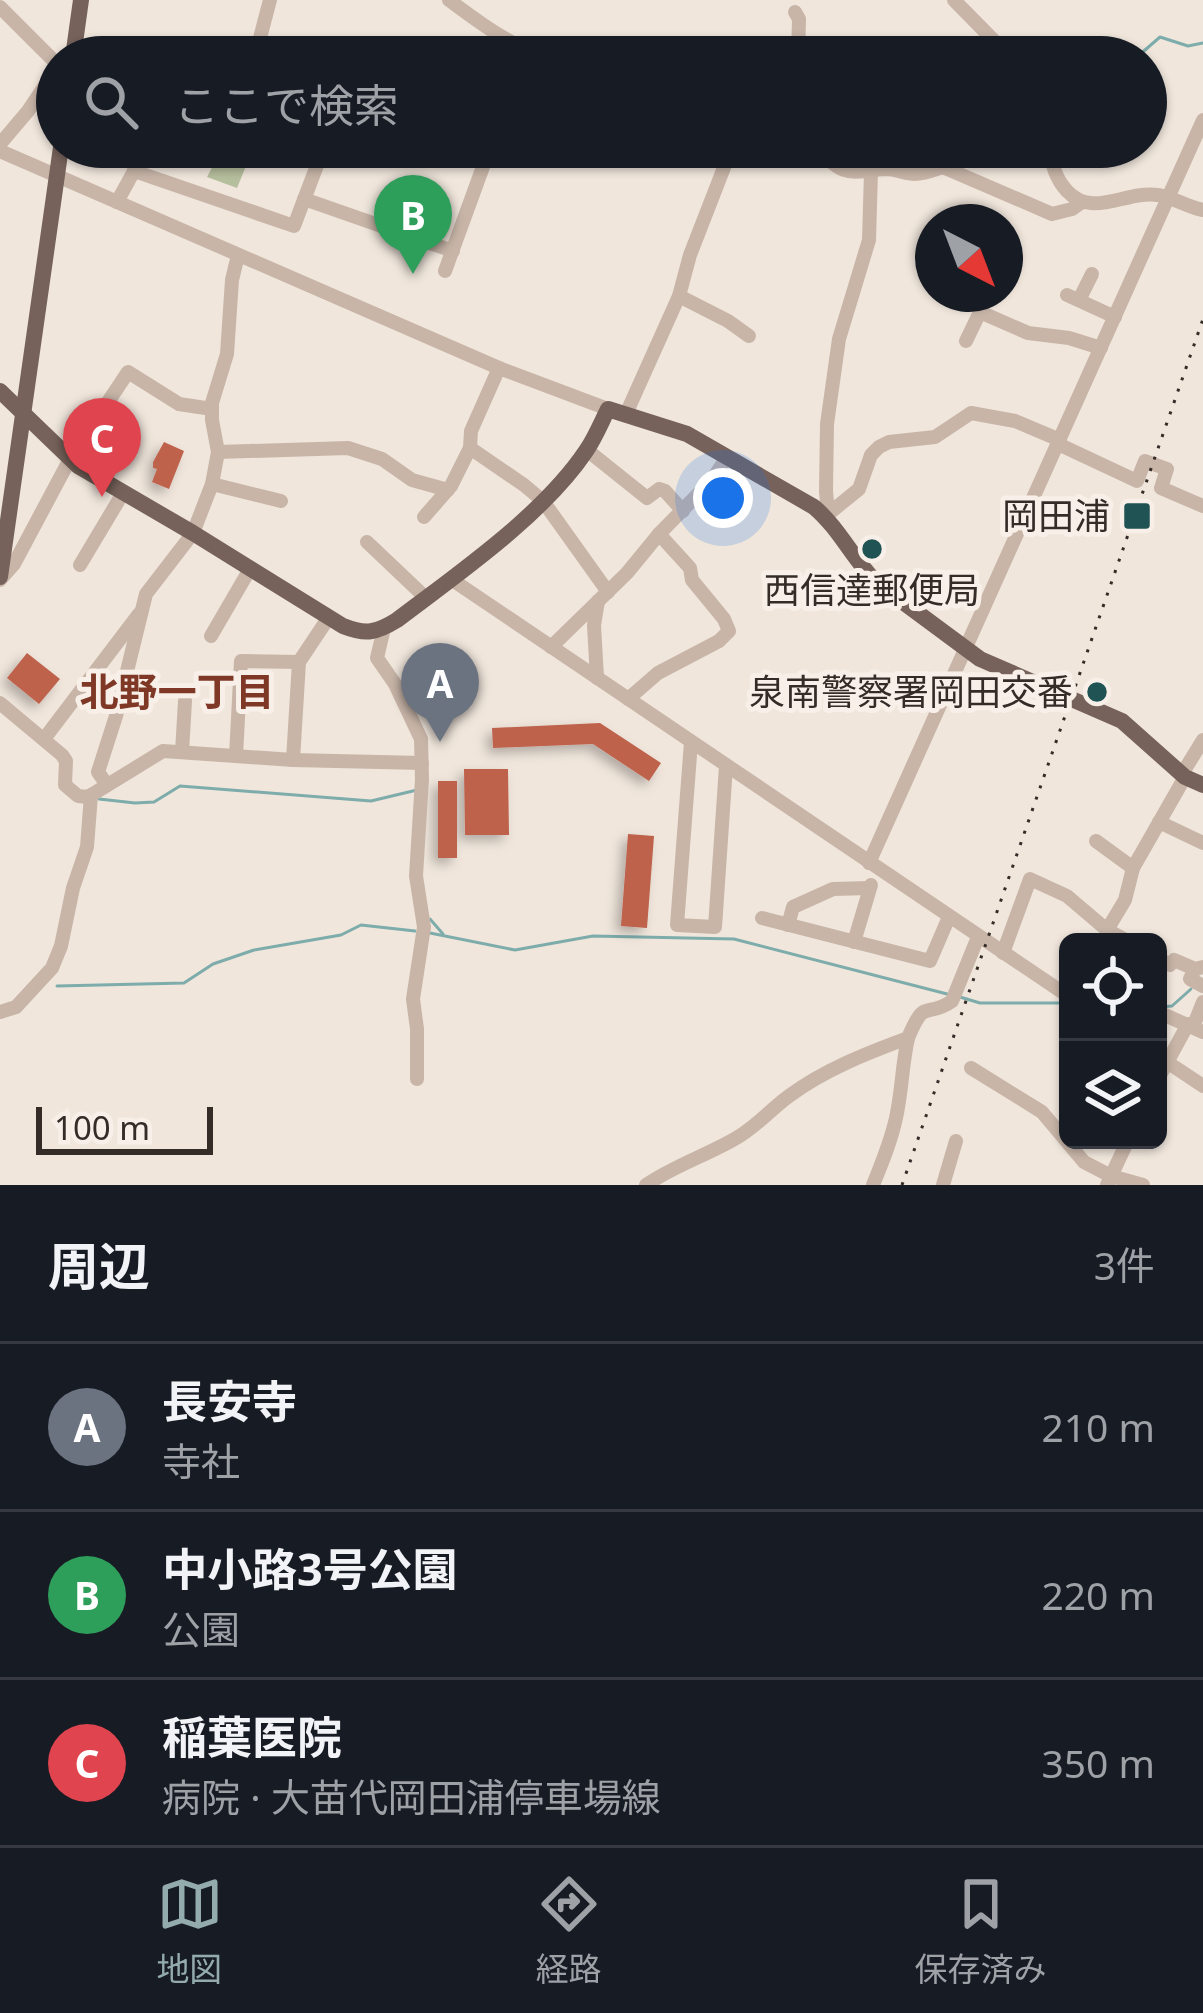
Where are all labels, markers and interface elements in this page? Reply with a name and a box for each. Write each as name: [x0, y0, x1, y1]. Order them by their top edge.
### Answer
search box: [36, 36, 1167, 168]
icon: search: [78, 69, 144, 135]
text: ここで検索: [174, 74, 399, 135]
pin: B: [374, 175, 452, 274]
north arrow: [915, 204, 1023, 312]
pin: C: [63, 398, 141, 497]
your location: [693, 468, 753, 528]
place label: 岡田浦: [1002, 491, 1110, 540]
marker: 岡田浦: [1121, 500, 1153, 532]
marker: 西信達郵便局: [859, 536, 885, 562]
place label: 西信達郵便局: [764, 565, 980, 614]
pin: A: [401, 643, 479, 742]
district label: 北野一丁目: [79, 664, 275, 717]
place label: 泉南警察署岡田交番: [749, 667, 1073, 716]
marker: 泉南警察署岡田交番: [1084, 679, 1110, 705]
map controls: [1059, 933, 1167, 1149]
button: locate: [1059, 933, 1167, 1041]
button: layers: [1059, 1041, 1167, 1149]
scale bar: [36, 1101, 213, 1154]
text: 100 m: [54, 1105, 150, 1150]
text: 周辺: [48, 1230, 150, 1300]
text: 3件: [1094, 1238, 1155, 1291]
text: 長安寺: [162, 1370, 297, 1431]
text: A: [74, 1400, 101, 1453]
text: 210 m: [1041, 1400, 1155, 1453]
text: 寺社: [162, 1434, 240, 1487]
text: 中小路3号公園: [162, 1538, 458, 1599]
text: B: [74, 1568, 100, 1621]
text: 220 m: [1041, 1568, 1155, 1621]
text: 公園: [162, 1602, 240, 1655]
text: 稲葉医院: [162, 1706, 342, 1767]
text: C: [74, 1736, 100, 1789]
text: 350 m: [1041, 1736, 1155, 1789]
text: 病院 · 大苗代岡田浦停車場線: [162, 1770, 661, 1823]
tab: 地図: [157, 1871, 223, 1991]
tab: 経路: [536, 1871, 602, 1991]
tab: 保存済み: [915, 1871, 1047, 1991]

